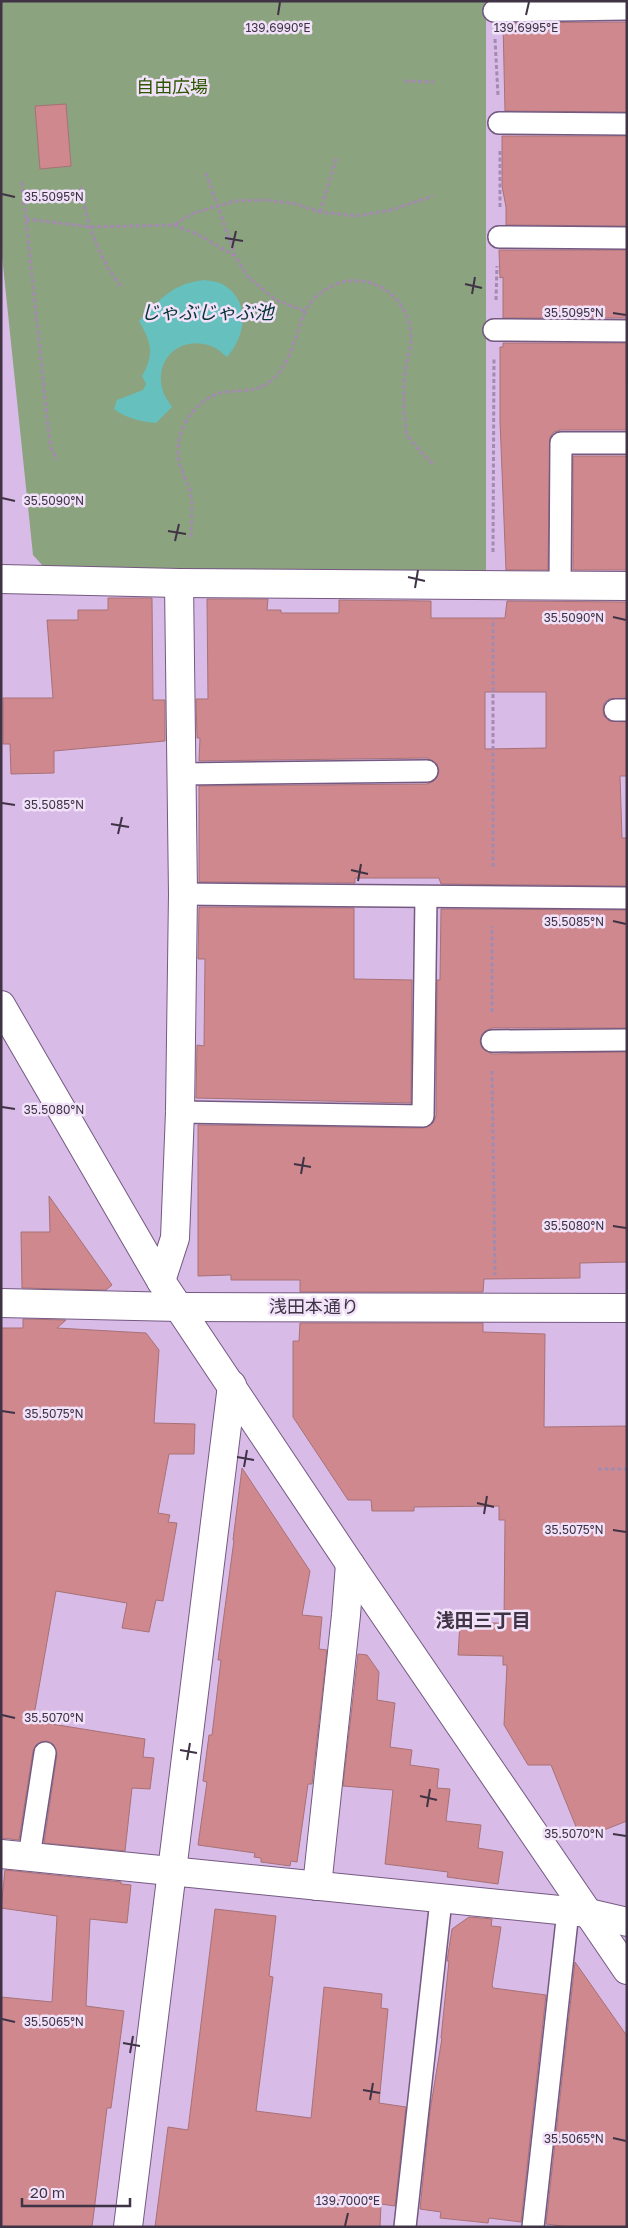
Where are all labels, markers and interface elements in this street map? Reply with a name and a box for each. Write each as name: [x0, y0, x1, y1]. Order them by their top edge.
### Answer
text: 139.6990°E: [246, 20, 310, 35]
text: 139.6995°E: [494, 20, 558, 35]
park label: 自由広場: [136, 75, 208, 97]
text: 35.5095°N: [24, 189, 84, 204]
water label: じゃぶじゃぶ池: [140, 300, 275, 323]
text: 35.5095°N: [544, 305, 604, 320]
text: 35.5090°N: [24, 493, 84, 508]
text: 35.5090°N: [544, 610, 604, 625]
text: 35.5085°N: [24, 797, 84, 812]
text: 35.5085°N: [544, 914, 604, 929]
text: 35.5080°N: [24, 1102, 84, 1117]
text: 35.5080°N: [544, 1218, 604, 1233]
street label: 浅田本通り: [269, 1295, 359, 1317]
text: 35.5075°N: [24, 1406, 84, 1421]
text: 35.5075°N: [544, 1522, 604, 1537]
district label: 浅田三丁目: [435, 1608, 531, 1631]
text: 35.5070°N: [24, 1710, 84, 1725]
text: 35.5070°N: [544, 1826, 604, 1841]
text: 35.5065°N: [24, 2014, 84, 2029]
text: 35.5065°N: [544, 2131, 604, 2146]
scale bar: [22, 2176, 130, 2208]
text: 20 m: [30, 2183, 65, 2201]
text: 139.7000°E: [316, 2193, 380, 2208]

